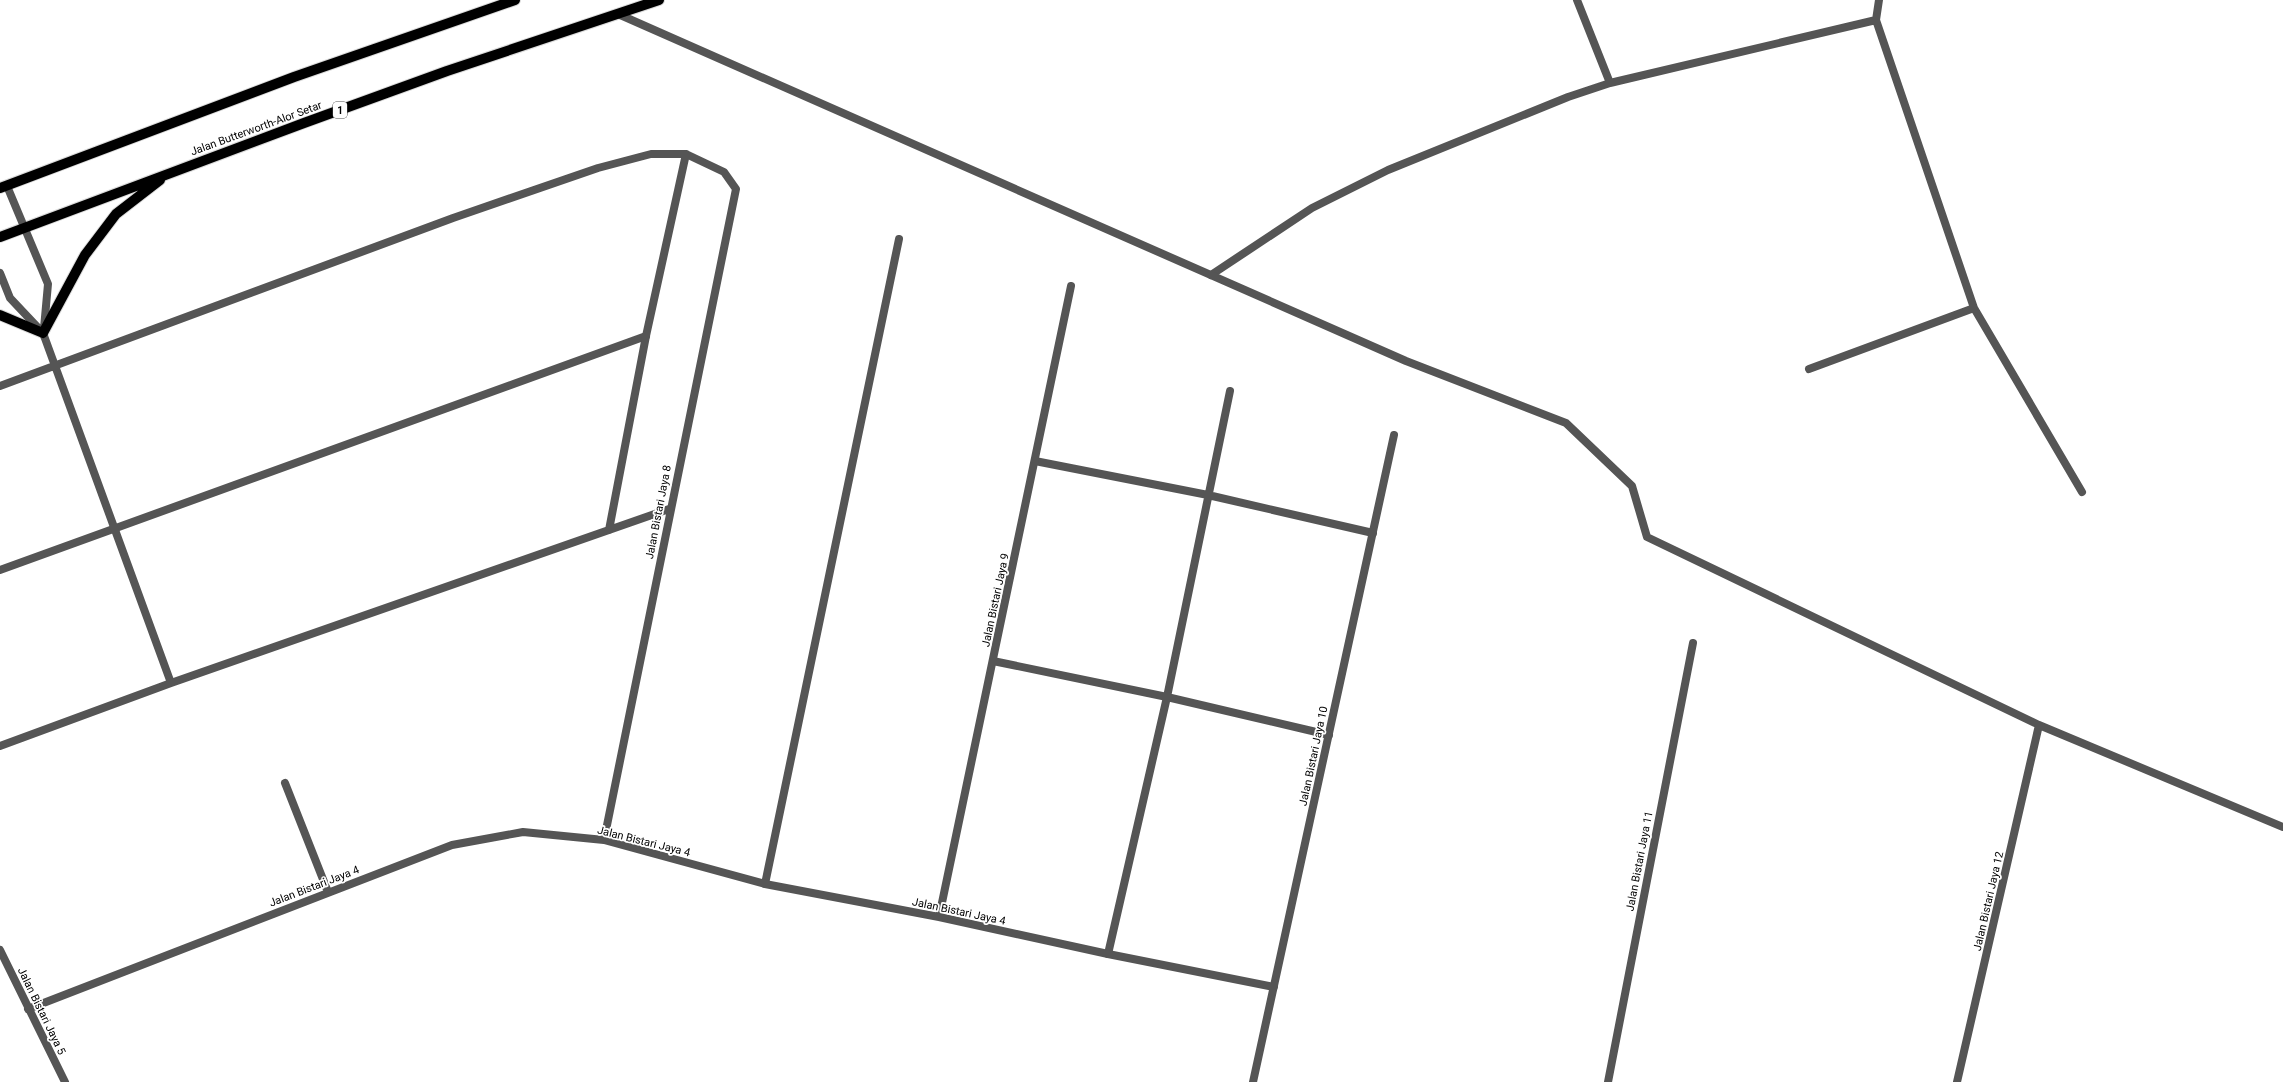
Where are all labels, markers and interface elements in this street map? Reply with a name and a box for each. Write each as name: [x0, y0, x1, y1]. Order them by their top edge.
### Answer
street label: Jalan Butterworth-Alor Setar: [189, 99, 324, 158]
road number: 1: [333, 102, 347, 118]
street label: Jalan Bistari Jaya 8: [643, 464, 674, 560]
street label: Jalan Bistari Jaya 9: [979, 552, 1012, 648]
street label: Jalan Bistari Jaya 10: [1297, 705, 1330, 807]
street label: Jalan Bistari Jaya 11: [1623, 810, 1656, 912]
street label: Jalan Bistari Jaya 4: [596, 824, 692, 859]
street label: Jalan Bistari Jaya 12: [1971, 850, 2006, 952]
street label: Jalan Bistari Jaya 4: [267, 863, 361, 910]
street label: Jalan Bistari Jaya 4: [911, 895, 1007, 928]
street label: Jalan Bistari Jaya 5: [15, 965, 68, 1057]

